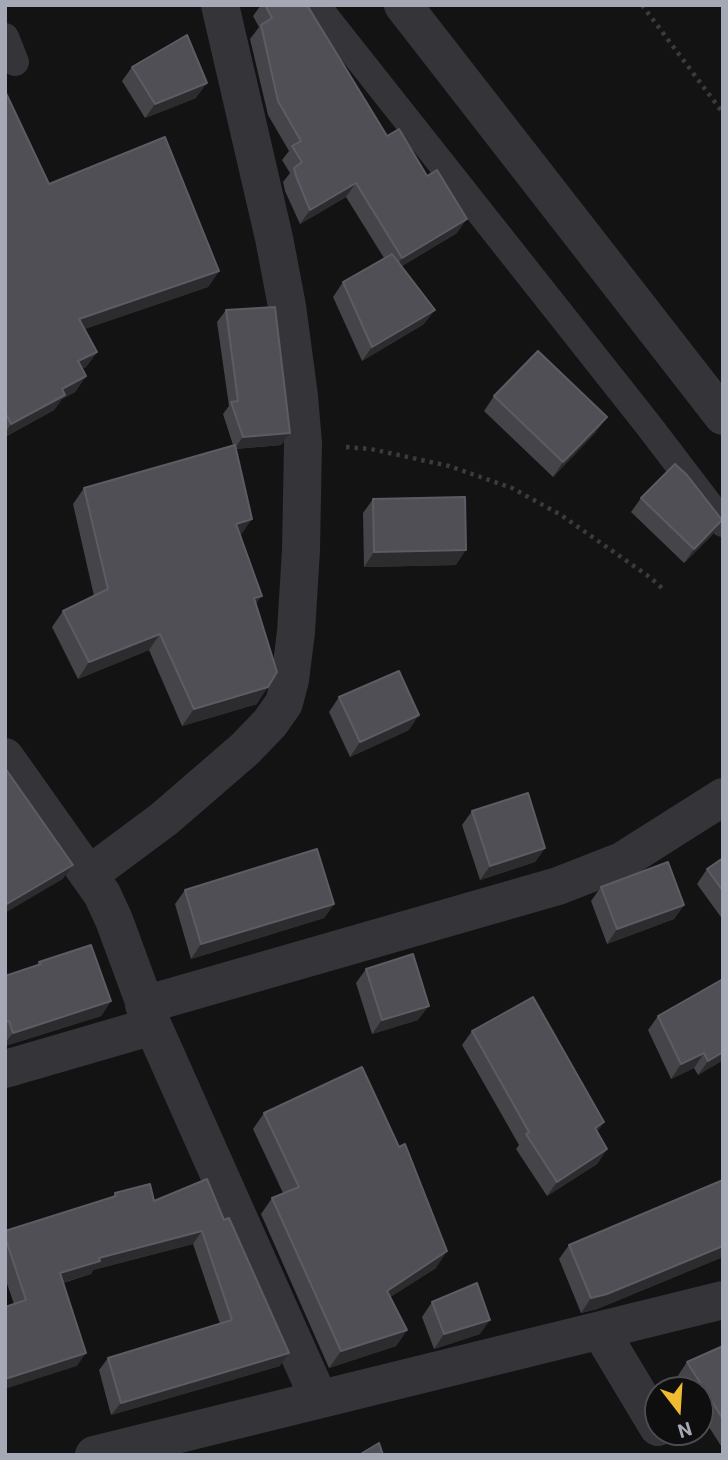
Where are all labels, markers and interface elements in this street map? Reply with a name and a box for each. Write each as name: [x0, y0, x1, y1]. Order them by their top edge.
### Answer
north arrow: [644, 1376, 714, 1446]
text: N: [675, 1417, 694, 1443]

